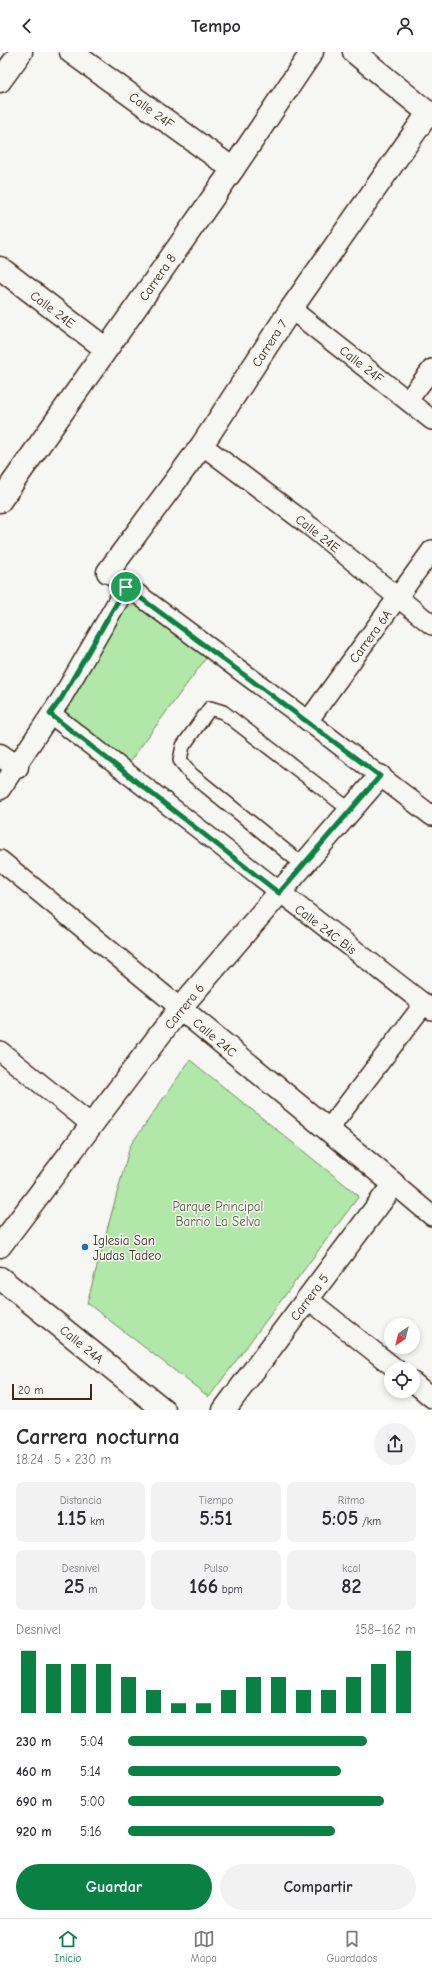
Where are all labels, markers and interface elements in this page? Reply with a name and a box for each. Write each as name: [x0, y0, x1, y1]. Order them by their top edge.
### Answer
icon: back: [16, 15, 38, 37]
icon: person: [394, 15, 416, 37]
text: Tempo: [191, 16, 241, 37]
street label: Calle 24F: [126, 89, 177, 132]
street label: Carrera 8: [136, 251, 179, 304]
street label: Calle 24E: [27, 288, 78, 331]
street label: Carrera 7: [249, 317, 290, 370]
street label: Calle 24F: [337, 343, 387, 387]
street label: Calle 24E: [293, 511, 343, 555]
pin: [109, 570, 143, 604]
icon: arrive: [115, 576, 137, 598]
street label: Carrera 6A: [346, 607, 395, 666]
street label: Calle 24C Bis: [292, 901, 359, 957]
street label: Carrera 6: [161, 980, 207, 1032]
street label: Calle 24C: [190, 1015, 240, 1060]
park label: Parque Principal Barrio La Selva: [173, 1199, 263, 1229]
place label: Iglesia San Judas Tadeo: [93, 1233, 162, 1263]
marker: Iglesia San Judas Tadeo: [80, 1242, 90, 1252]
street label: Carrera 5: [287, 1271, 332, 1323]
north arrow: [384, 1318, 420, 1354]
map controls: [384, 1318, 420, 1398]
street label: Calle 24A: [57, 1322, 107, 1367]
button: locate: [384, 1362, 420, 1398]
scale bar: [12, 1382, 92, 1401]
text: 20 m: [18, 1384, 43, 1397]
button: share: [374, 1423, 416, 1465]
text: Carrera nocturna: [16, 1424, 180, 1450]
text: 18:24 · 5 × 230 m: [16, 1452, 111, 1467]
text: Distancia: [60, 1494, 102, 1507]
text: Tiempo: [199, 1494, 233, 1507]
text: Ritmo: [338, 1494, 365, 1507]
text: 1.15: [57, 1507, 87, 1530]
text: 5:51: [199, 1507, 233, 1530]
text: 5:05: [321, 1507, 358, 1530]
text: km: [87, 1515, 105, 1528]
text: /km: [358, 1515, 381, 1528]
text: Desnivel: [62, 1562, 100, 1575]
text: Pulso: [204, 1562, 228, 1575]
text: kcal: [342, 1562, 361, 1575]
text: 25: [64, 1575, 85, 1598]
text: 166: [189, 1575, 218, 1598]
text: 82: [341, 1575, 361, 1598]
text: m: [85, 1583, 97, 1596]
text: bpm: [218, 1583, 243, 1596]
text: Desnivel: [16, 1622, 61, 1637]
text: 158–162 m: [355, 1622, 416, 1637]
text: 230 m: [16, 1734, 51, 1749]
text: 5:04: [80, 1734, 104, 1749]
text: 460 m: [16, 1764, 51, 1779]
text: 5:14: [80, 1764, 101, 1779]
text: 690 m: [16, 1794, 52, 1809]
text: 5:00: [80, 1794, 105, 1809]
text: 920 m: [16, 1824, 52, 1839]
text: 5:16: [80, 1824, 102, 1839]
button: Guardar: [16, 1864, 212, 1910]
button: Compartir: [220, 1864, 416, 1910]
tab: Inicio: [55, 1928, 81, 1965]
tab: Mapa: [191, 1928, 217, 1965]
tab: Guardados: [326, 1928, 377, 1965]

